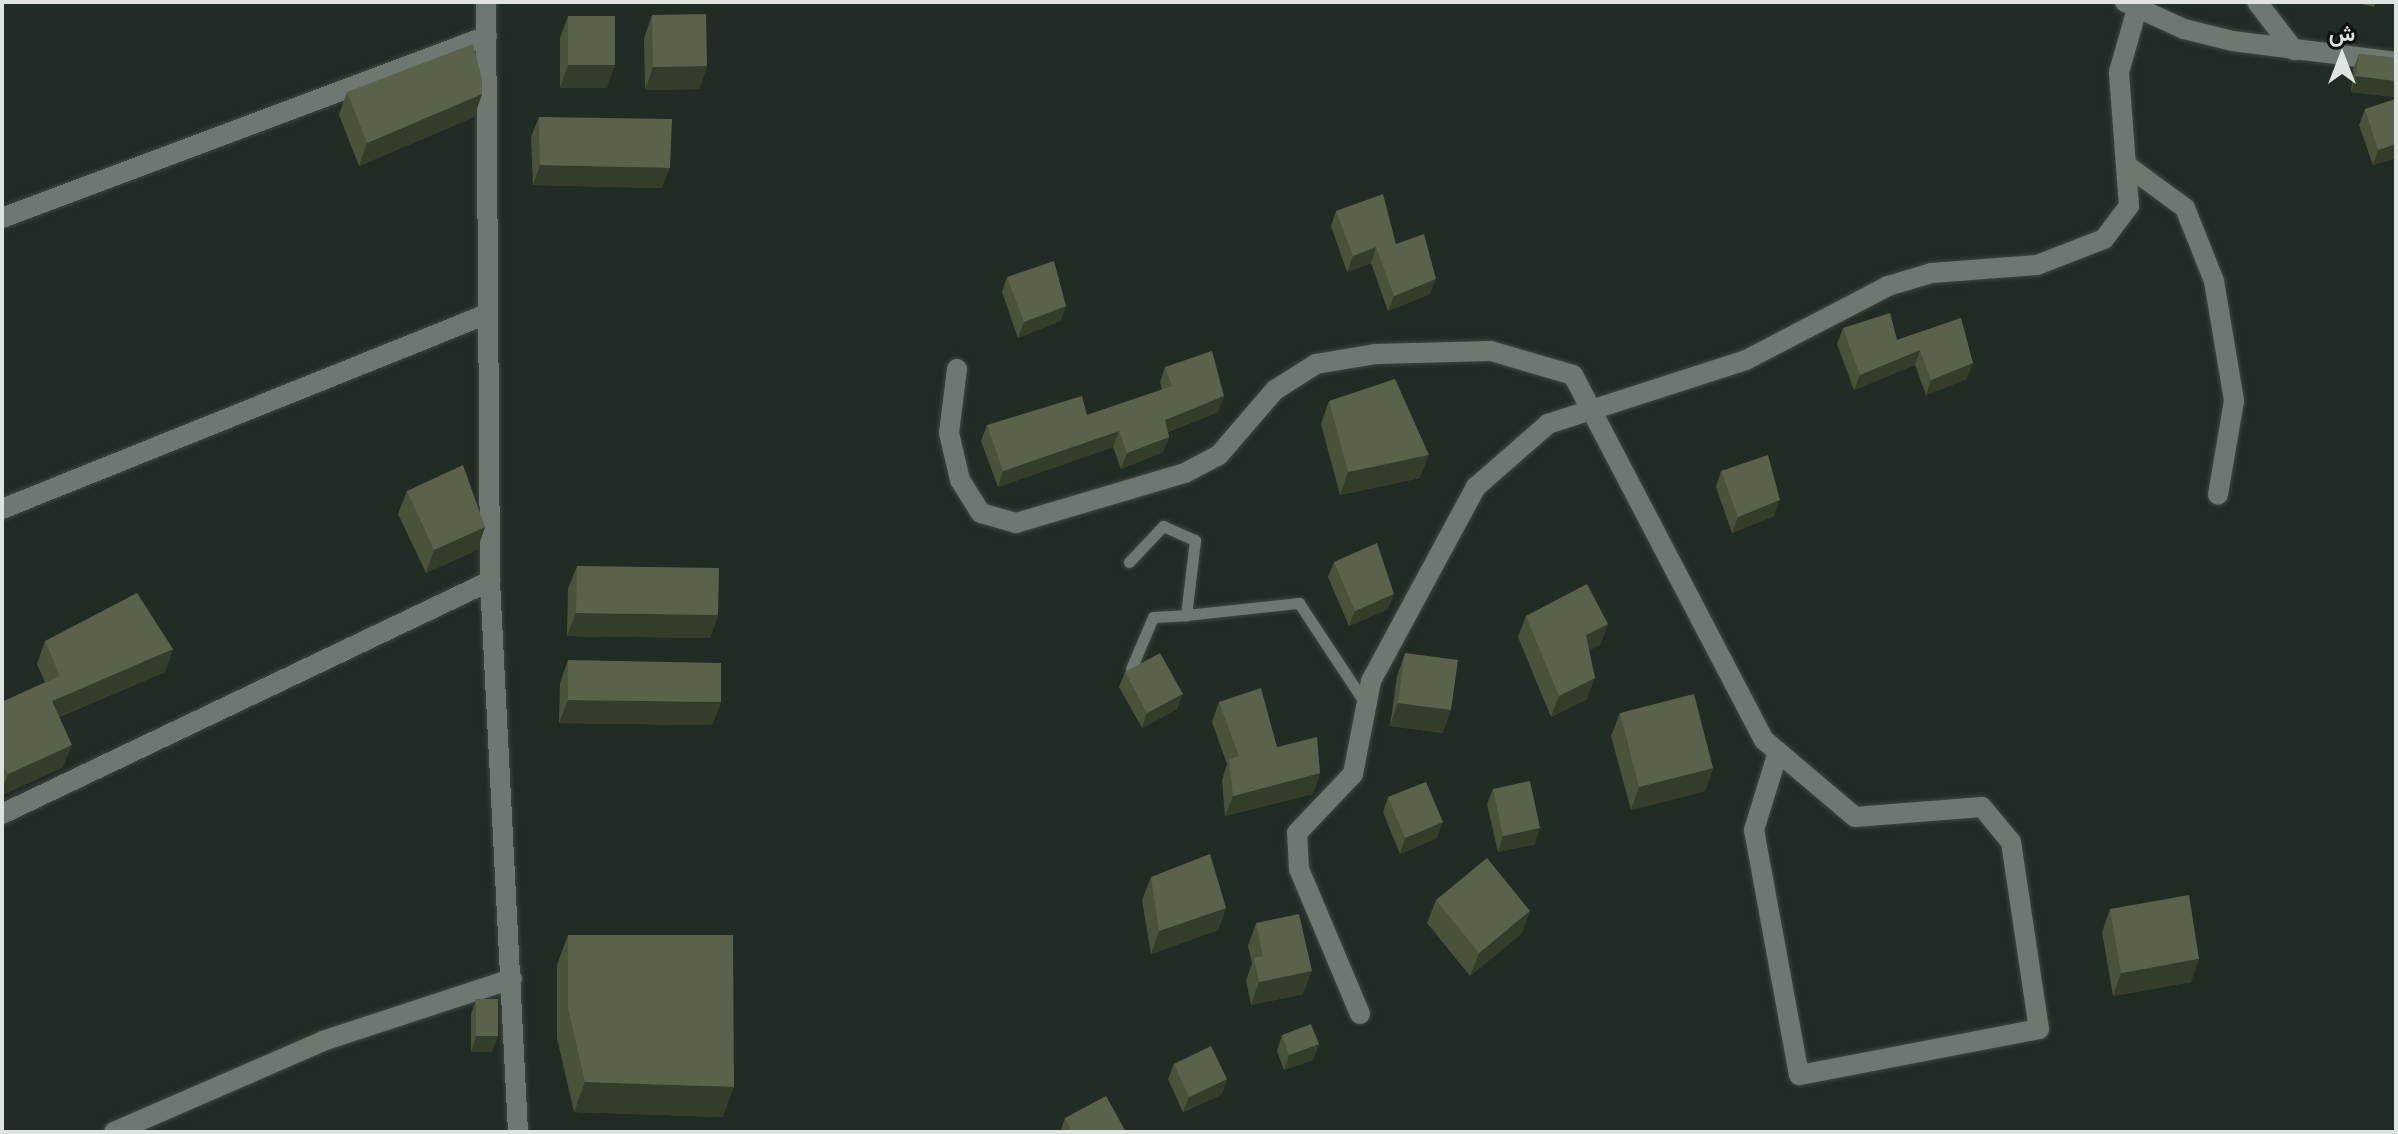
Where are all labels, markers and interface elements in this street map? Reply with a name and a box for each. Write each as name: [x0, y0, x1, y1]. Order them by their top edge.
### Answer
text: ش: [2329, 15, 2355, 48]
north arrow: [2302, 16, 2382, 96]

